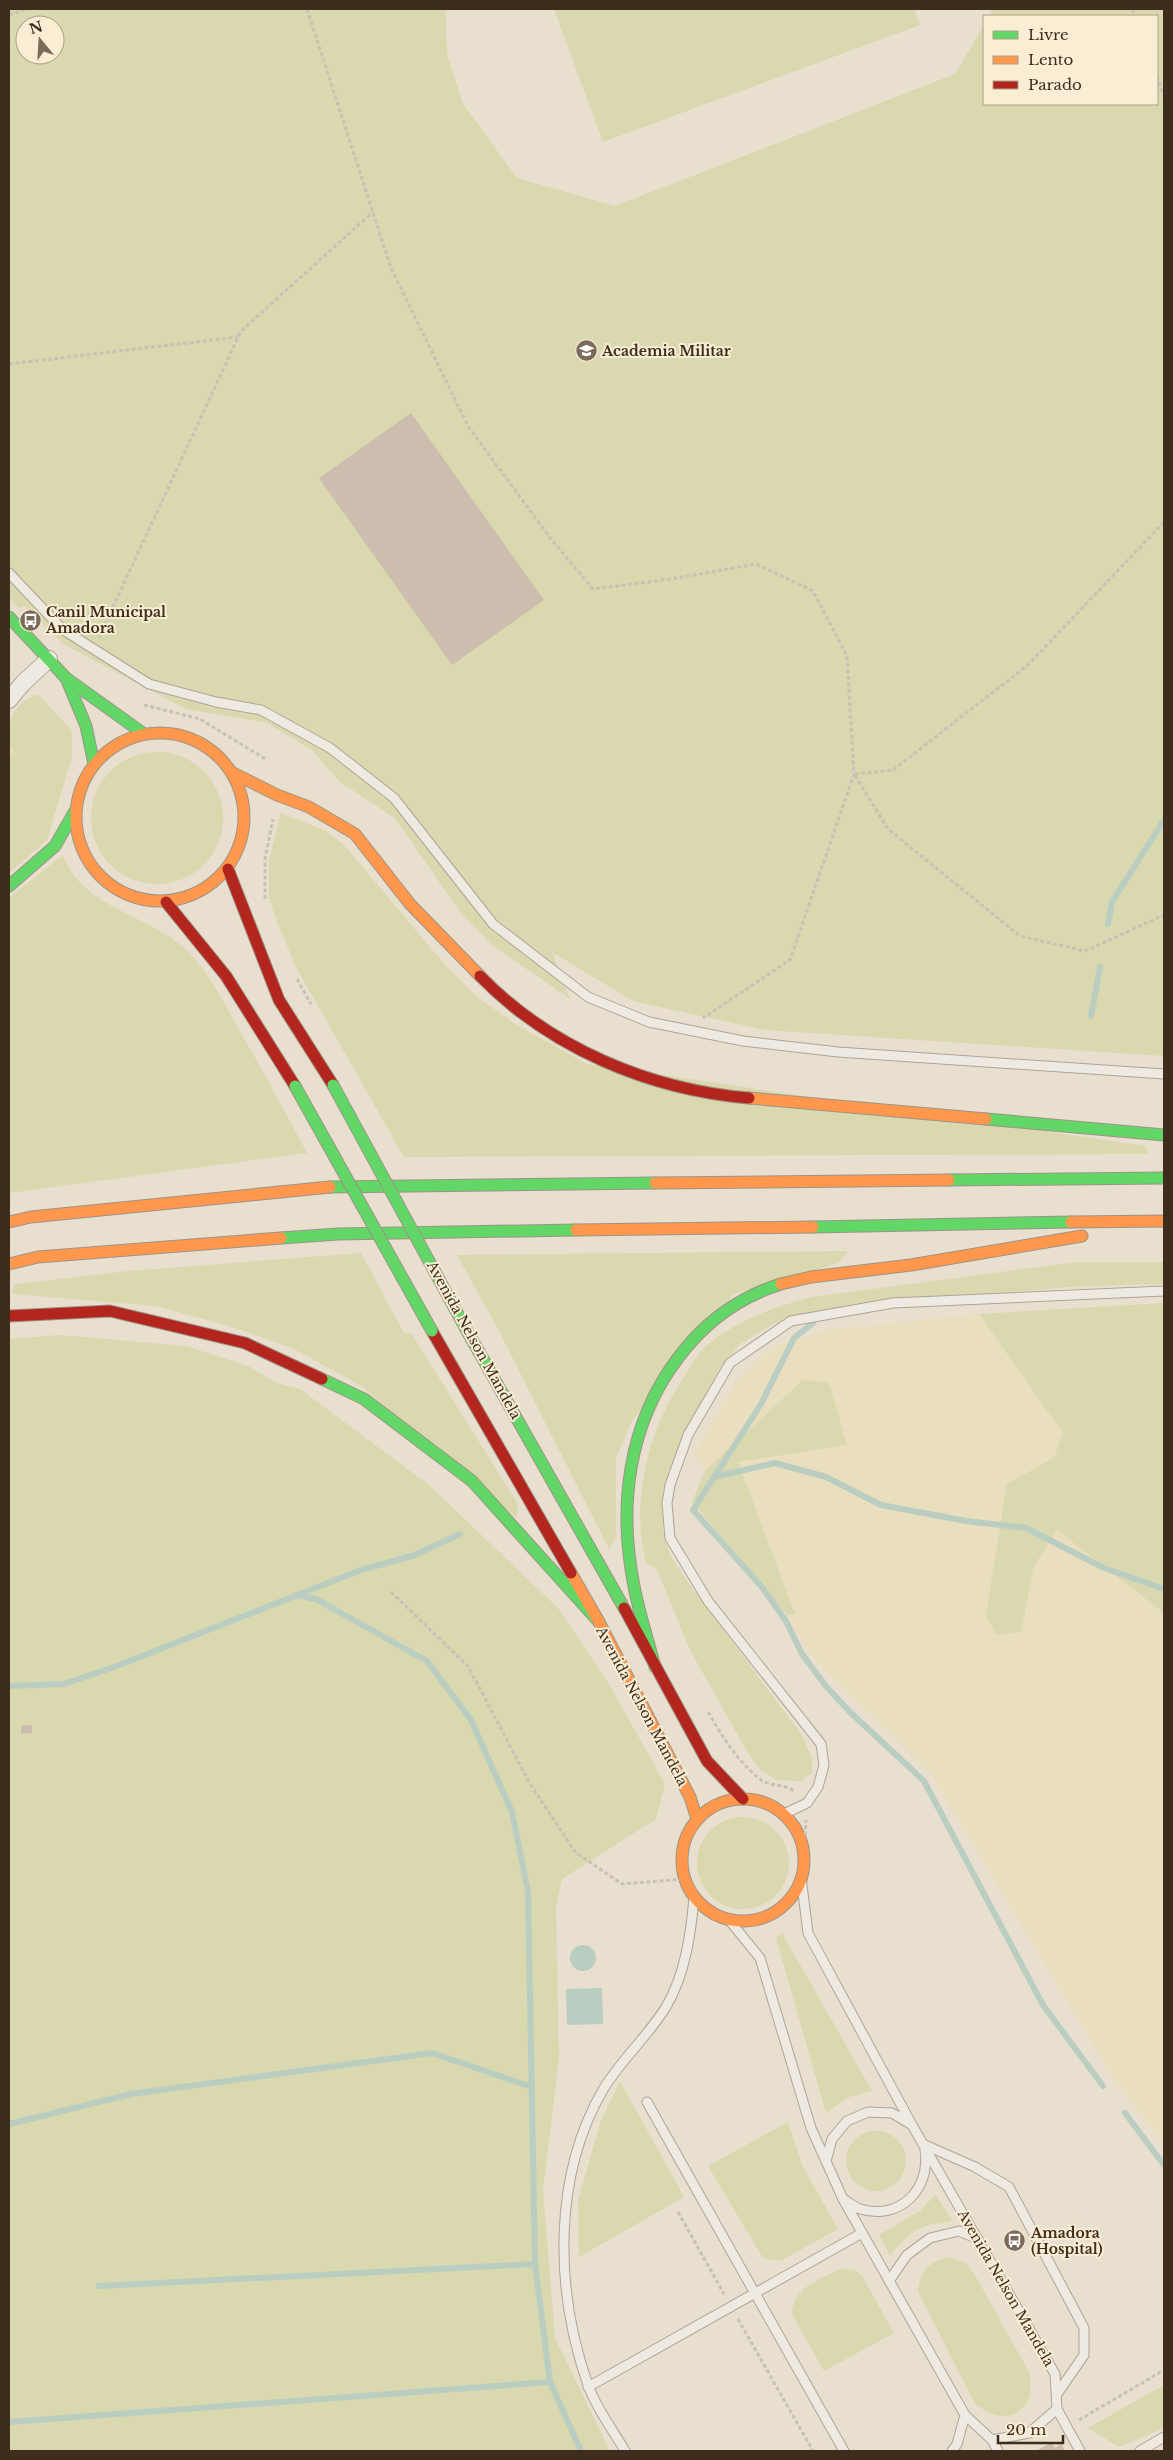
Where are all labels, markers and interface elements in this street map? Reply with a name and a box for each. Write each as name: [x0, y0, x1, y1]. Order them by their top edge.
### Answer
north arrow: [15, 15, 65, 65]
legend: [983, 15, 1158, 105]
text: N: [27, 17, 45, 38]
text: Livre: [1028, 25, 1069, 44]
text: Lento: [1028, 50, 1074, 69]
text: Parado: [1028, 75, 1082, 94]
school or university icon: Academia Militar: [574, 339, 598, 363]
place label: Academia Militar: [601, 342, 731, 360]
place label: Canil Municipal Amadora: [45, 603, 166, 637]
bus stop icon: Canil Municipal Amadora: [18, 608, 42, 632]
street label: Avenida Nelson Mandela: [422, 1257, 525, 1422]
street label: Avenida Nelson Mandela: [592, 1622, 692, 1789]
street label: Avenida Nelson Mandela: [953, 2205, 1058, 2370]
place label: Amadora (Hospital): [1030, 2224, 1103, 2258]
bus stop icon: Amadora (Hospital): [1003, 2229, 1027, 2253]
scale bar: [998, 2412, 1063, 2444]
text: 20 m: [1006, 2420, 1046, 2439]

